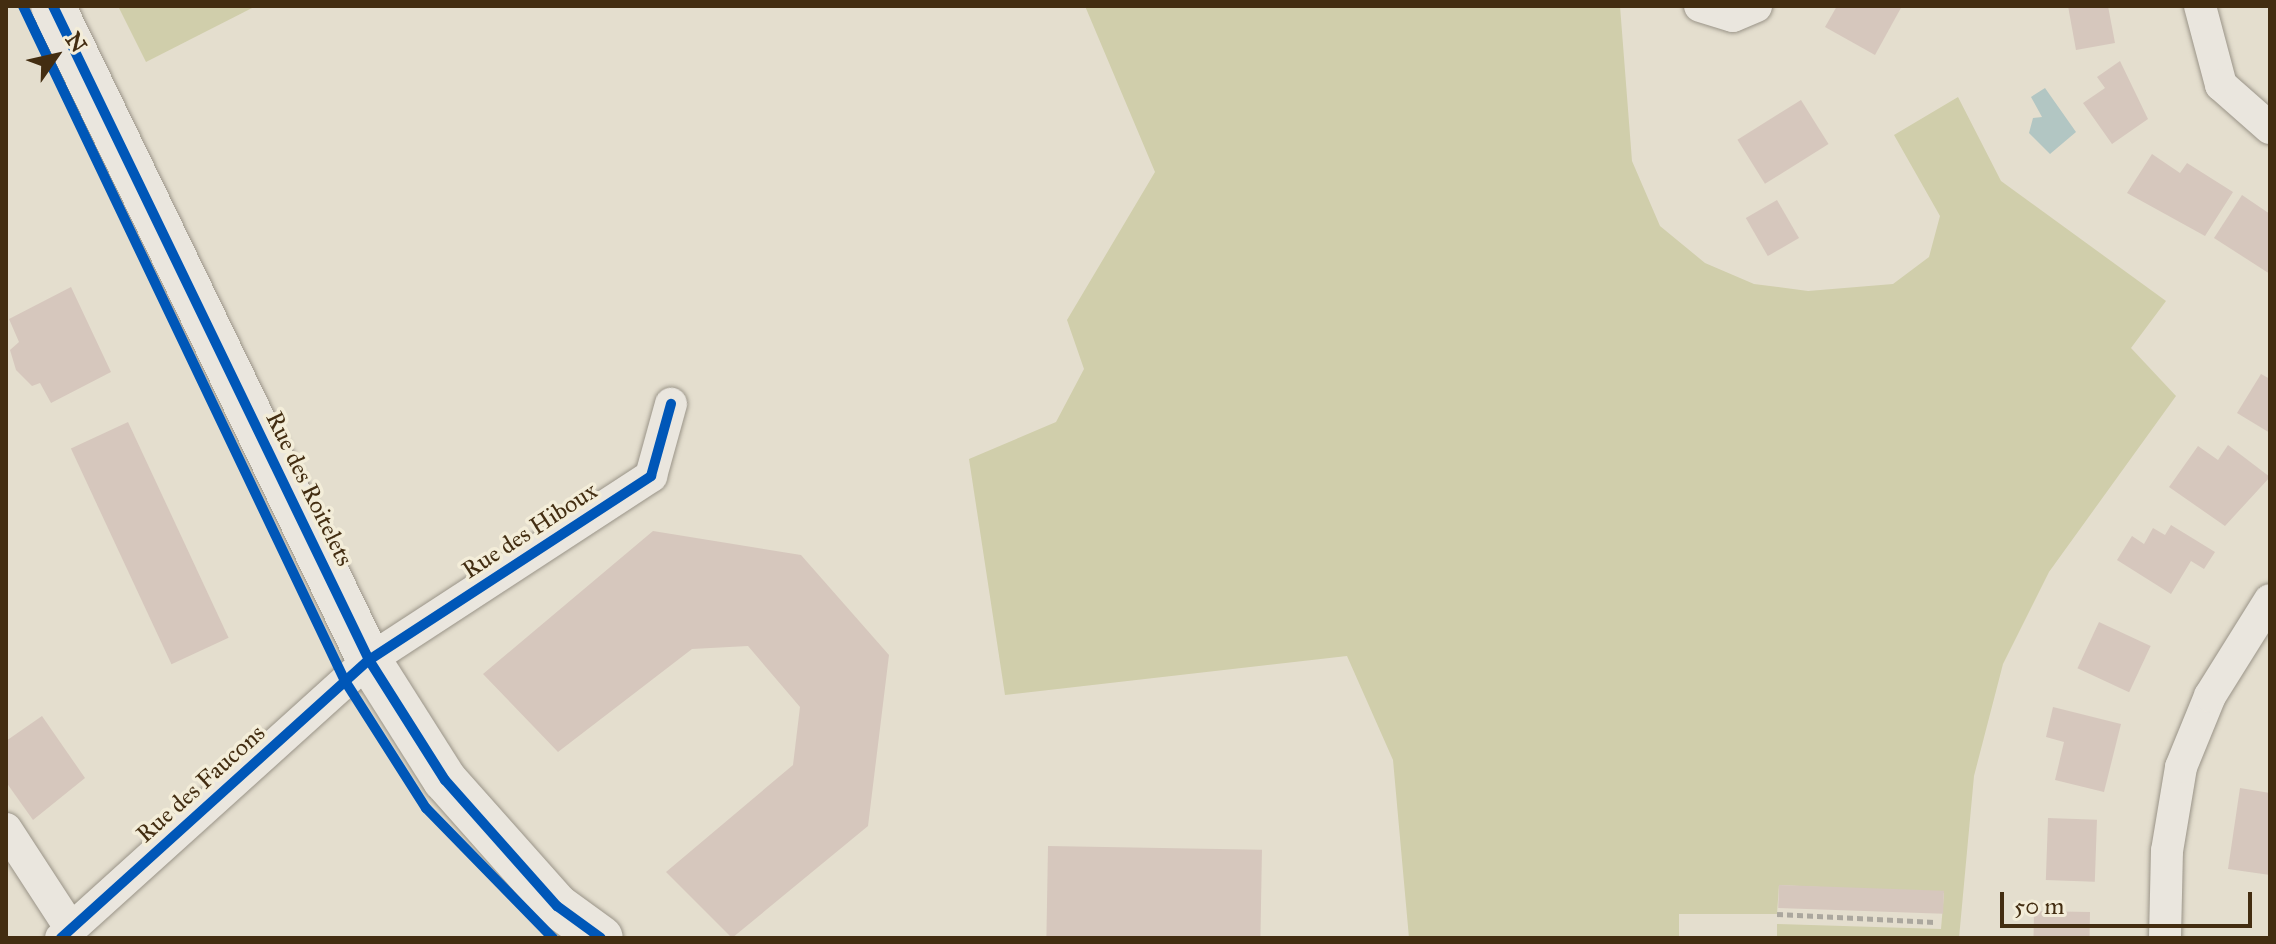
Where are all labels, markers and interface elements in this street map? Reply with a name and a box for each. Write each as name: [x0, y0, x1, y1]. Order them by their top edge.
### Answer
north arrow: [16, 16, 96, 96]
text: N: [60, 27, 93, 58]
street label: Rue des Roitelets: [259, 407, 359, 571]
street label: Rue des Hiboux: [457, 477, 603, 585]
street label: Rue des Faucons: [131, 719, 271, 849]
scale bar: [2004, 876, 2256, 926]
text: 50 m: [2014, 891, 2064, 921]

